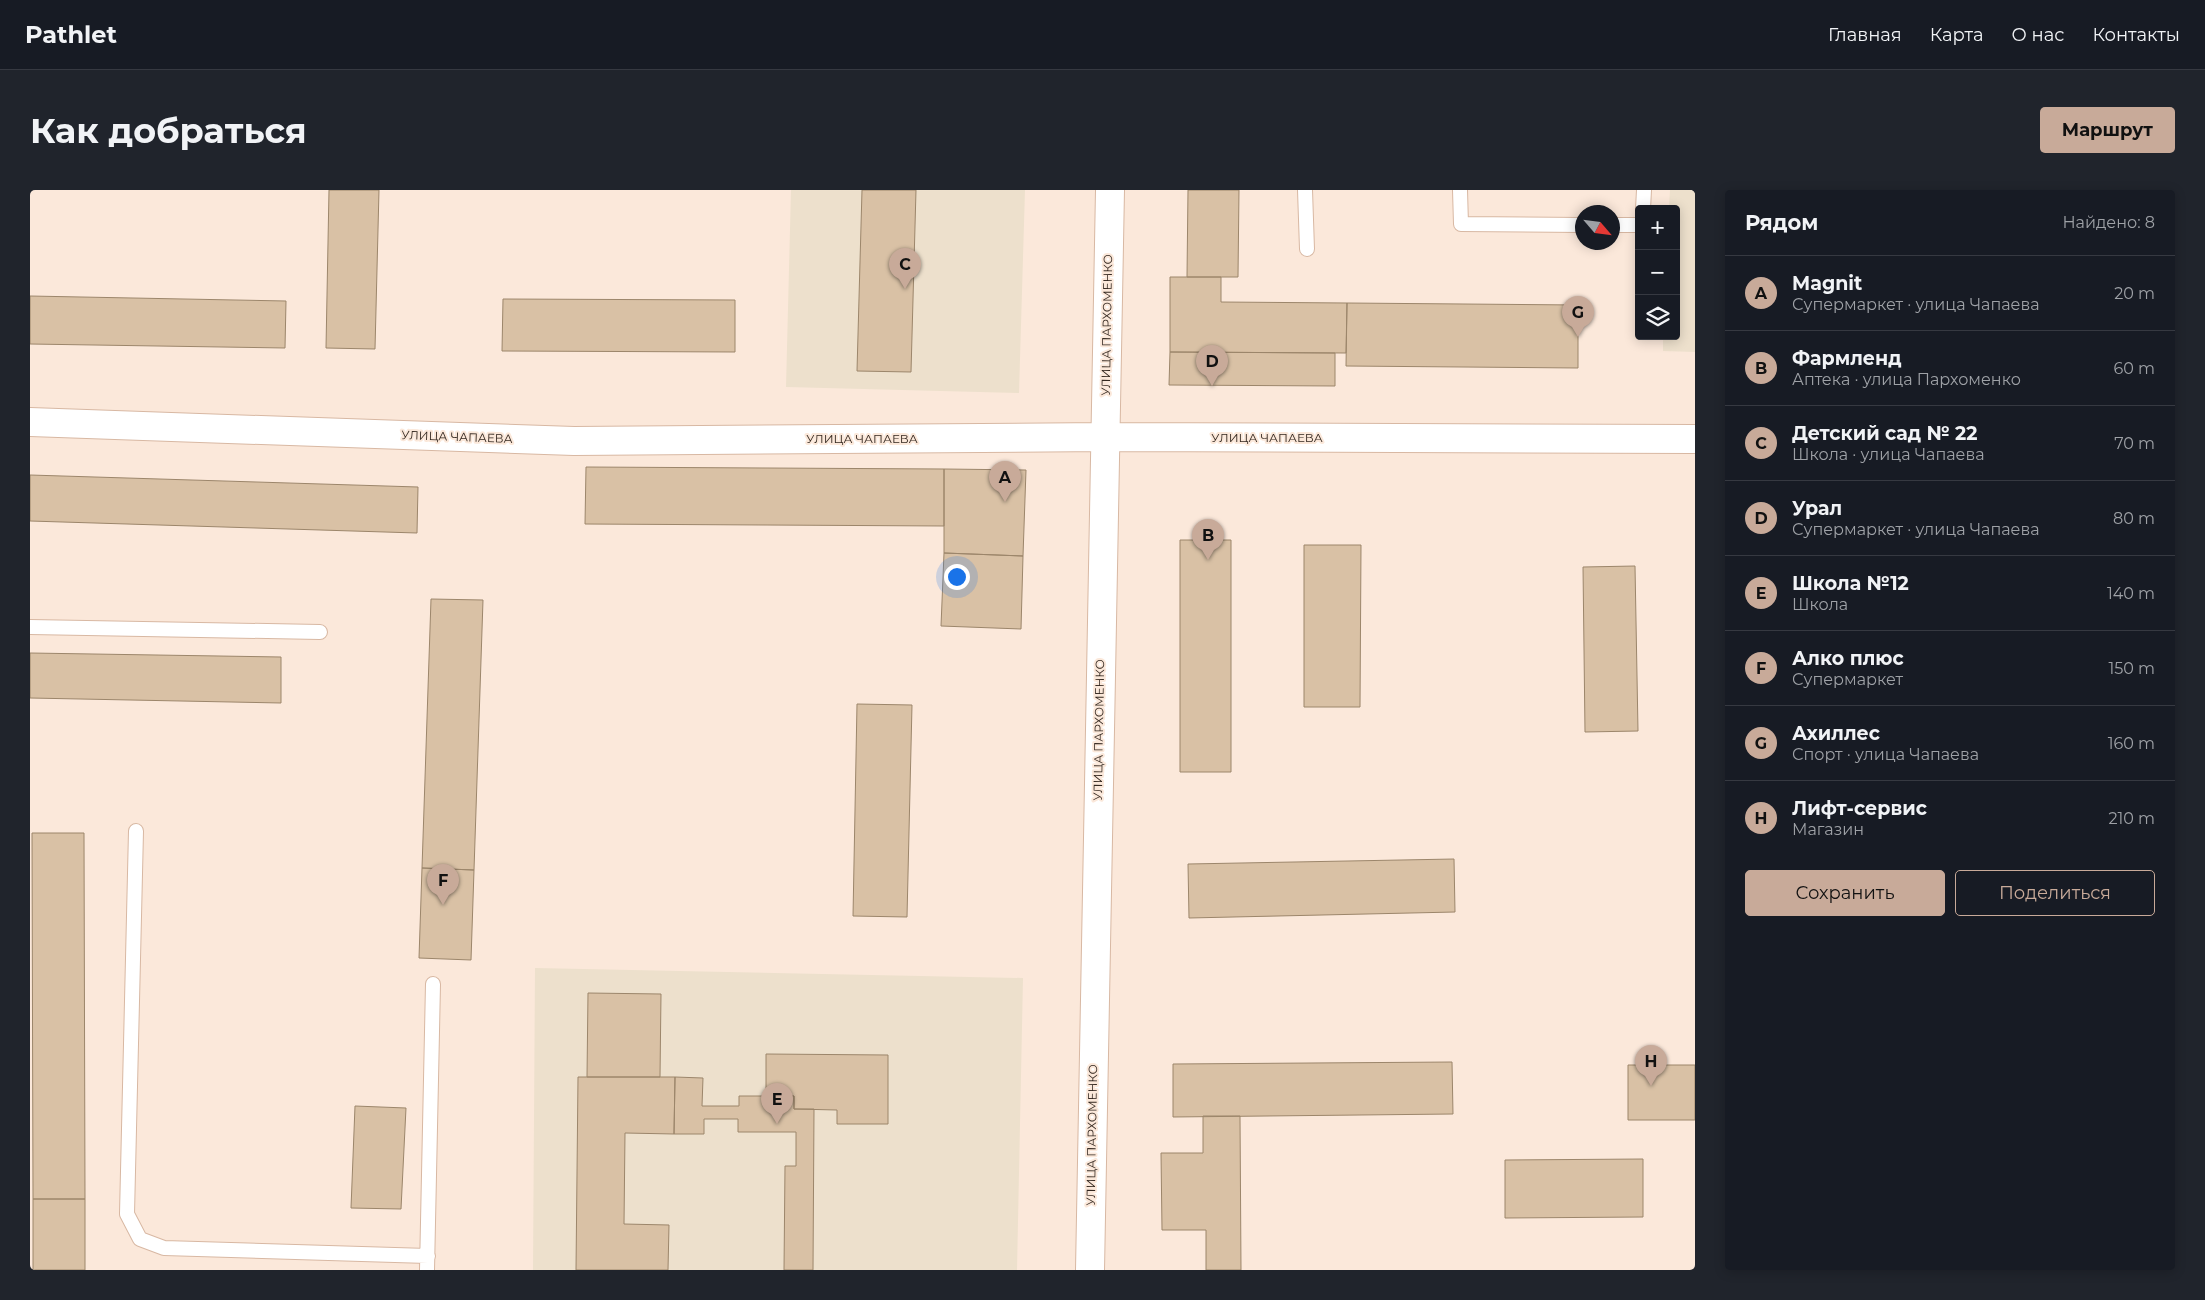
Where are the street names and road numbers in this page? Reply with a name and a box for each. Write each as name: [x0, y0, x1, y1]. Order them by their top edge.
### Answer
street label: УЛИЦА ПАРХОМЕНКО: [1098, 254, 1115, 396]
street label: УЛИЦА ЧАПАЕВА: [401, 427, 513, 446]
street label: УЛИЦА ЧАПАЕВА: [1211, 430, 1323, 445]
street label: УЛИЦА ЧАПАЕВА: [806, 431, 918, 446]
street label: УЛИЦА ПАРХОМЕНКО: [1090, 659, 1107, 801]
street label: УЛИЦА ПАРХОМЕНКО: [1083, 1064, 1100, 1206]

